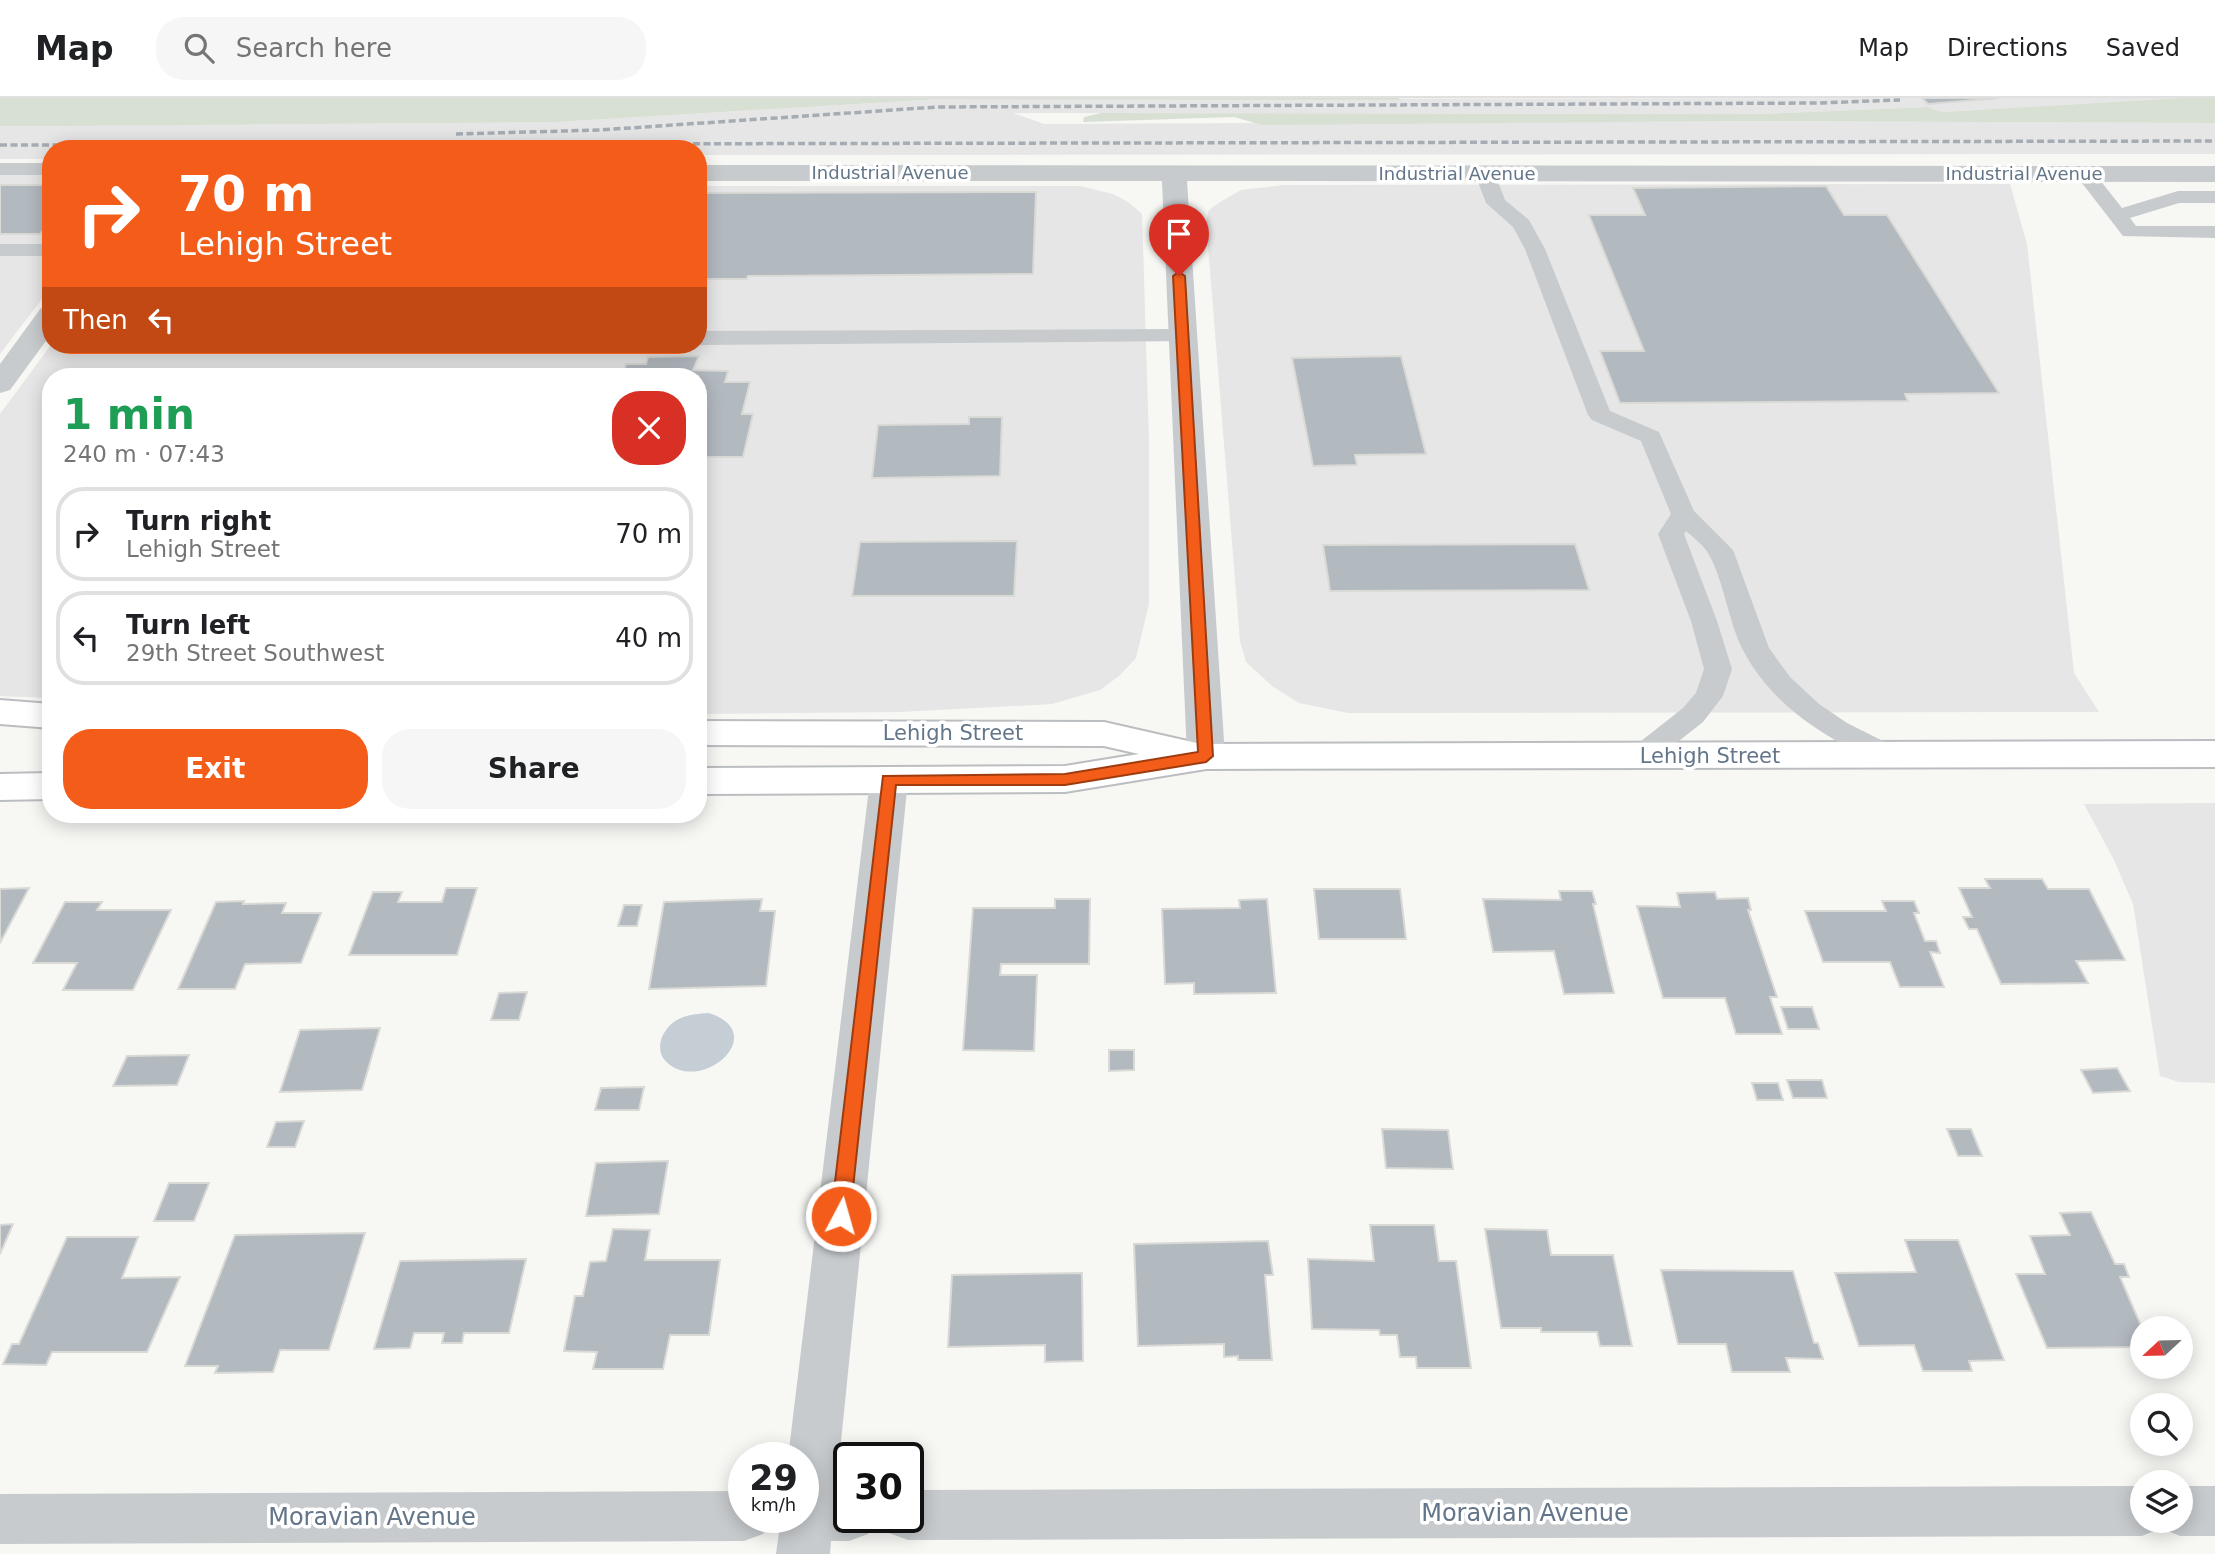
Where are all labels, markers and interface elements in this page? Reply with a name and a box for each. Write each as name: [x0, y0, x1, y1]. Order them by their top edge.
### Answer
search box: [156, 17, 646, 80]
text: Map: [35, 29, 114, 68]
icon: search: [180, 29, 218, 67]
text: Search here: [236, 33, 392, 63]
text: Map: [1858, 34, 1909, 62]
text: Directions: [1947, 34, 2068, 62]
text: Saved: [2106, 34, 2180, 62]
street label: Industrial Avenue: [811, 162, 969, 183]
street label: Industrial Avenue: [1378, 163, 1536, 184]
street label: Industrial Avenue: [1945, 163, 2103, 184]
text: 70 m: [178, 166, 314, 223]
icon: right: [63, 168, 154, 259]
pin: [1149, 204, 1209, 276]
icon: arrive: [1160, 215, 1198, 253]
text: Lehigh Street: [178, 225, 392, 263]
icon: left: [142, 301, 180, 339]
text: Then: [63, 305, 128, 335]
text: 1 min: [63, 390, 195, 439]
button: close: [612, 391, 686, 465]
text: 240 m · 07:43: [63, 441, 225, 467]
text: Turn right: [126, 506, 271, 536]
icon: right: [67, 515, 105, 553]
text: 70 m: [615, 519, 682, 549]
text: Lehigh Street: [126, 536, 280, 562]
text: Turn left: [126, 610, 250, 640]
icon: left: [67, 619, 105, 657]
text: 40 m: [615, 623, 682, 653]
text: 29th Street Southwest: [126, 640, 384, 666]
street label: Lehigh Street: [883, 721, 1023, 745]
button: Exit: [63, 729, 368, 809]
button: Share: [382, 729, 686, 809]
street label: Lehigh Street: [1640, 744, 1780, 768]
position arrow: [804, 1179, 878, 1253]
north arrow: [2130, 1316, 2193, 1379]
map controls: [2130, 1316, 2193, 1533]
button: search: [2130, 1393, 2193, 1456]
speed limit sign: 30: [833, 1442, 924, 1533]
text: 29: [749, 1458, 798, 1498]
button: layers: [2130, 1470, 2193, 1533]
text: km/h: [751, 1494, 796, 1515]
street label: Moravian Avenue: [1421, 1499, 1629, 1527]
street label: Moravian Avenue: [268, 1503, 476, 1531]

